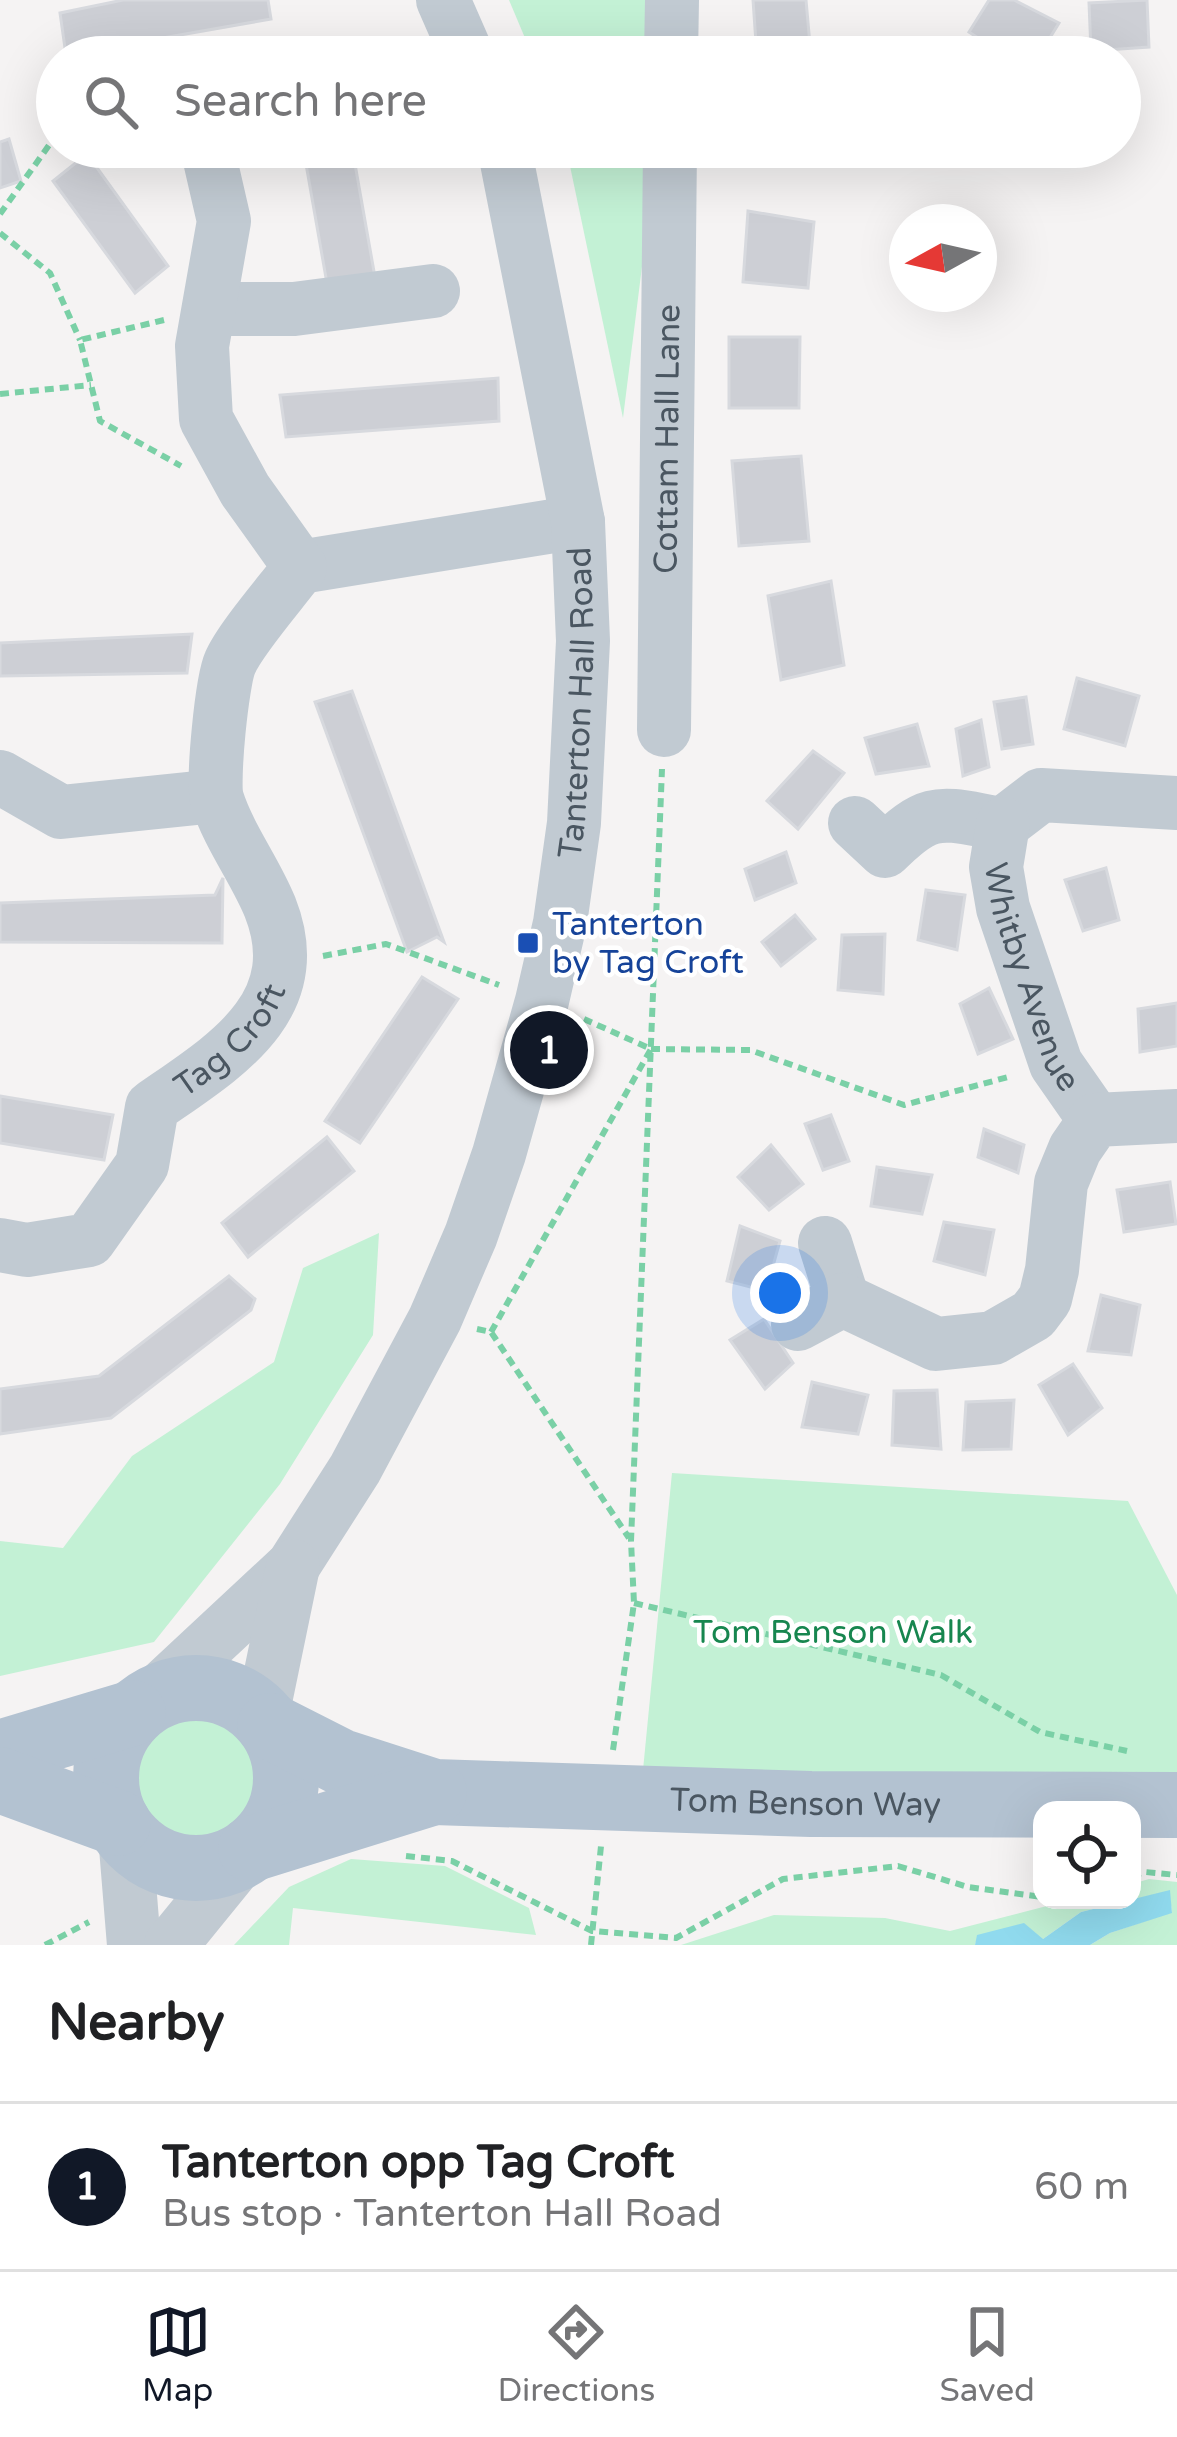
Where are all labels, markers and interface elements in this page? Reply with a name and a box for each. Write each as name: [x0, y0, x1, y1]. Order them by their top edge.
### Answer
search box: [36, 36, 1141, 168]
icon: search: [78, 69, 144, 135]
text: Search here: [174, 75, 427, 129]
north arrow: [889, 204, 997, 312]
street label: Cottam Hall Lane: [646, 304, 688, 574]
street label: Tanterton Hall Road: [550, 546, 603, 861]
street label: Whitby Avenue: [976, 860, 1088, 1099]
place label: Tanterton by Tag Croft: [552, 905, 744, 982]
marker: Tanterton by Tag Croft: [515, 930, 541, 956]
street label: Tag Croft: [167, 978, 294, 1105]
pin: 1: [510, 1005, 588, 1095]
your location: [750, 1263, 810, 1323]
park label: Tom Benson Walk: [693, 1613, 973, 1652]
street label: Tom Benson Way: [669, 1780, 941, 1824]
map controls: [1033, 1801, 1141, 1909]
button: locate: [1033, 1801, 1141, 1909]
text: Nearby: [48, 1992, 225, 2054]
text: Tanterton opp Tag Croft: [162, 2136, 675, 2190]
text: 1: [75, 2163, 99, 2210]
text: 60 m: [1034, 2163, 1129, 2210]
text: Bus stop · Tanterton Hall Road: [162, 2190, 722, 2237]
tab: Map: [142, 2299, 213, 2410]
tab: Directions: [497, 2299, 655, 2410]
tab: Saved: [940, 2299, 1035, 2410]

